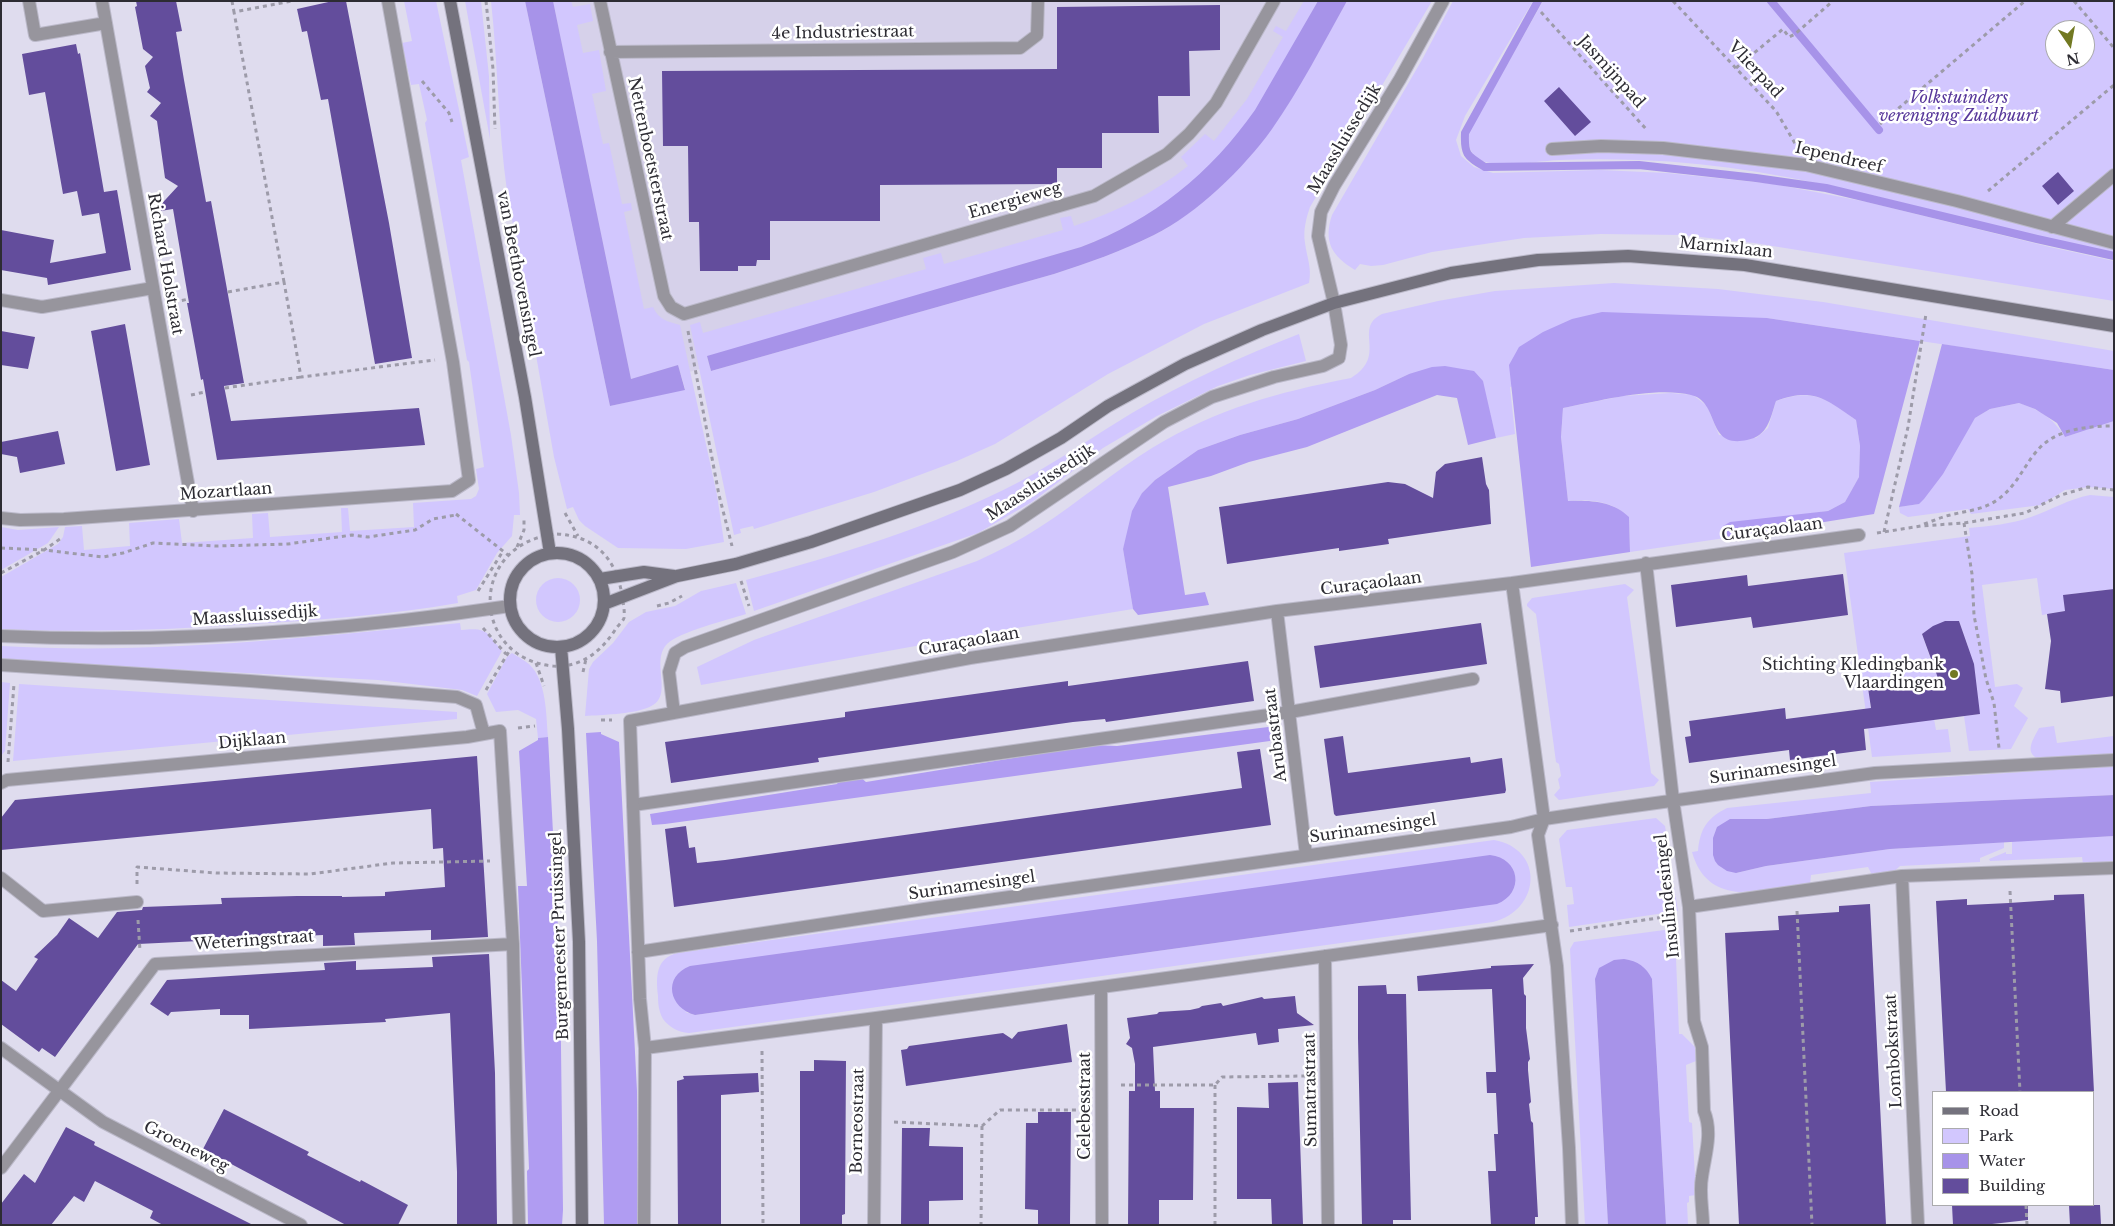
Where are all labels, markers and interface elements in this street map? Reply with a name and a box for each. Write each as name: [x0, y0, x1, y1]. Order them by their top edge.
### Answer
north arrow: [2045, 20, 2095, 70]
street label: 4e Industriestraat: [772, 22, 914, 44]
street label: Jasmijnpad: [1573, 32, 1649, 112]
street label: Vlierpad: [1724, 38, 1786, 102]
text: N: [2065, 49, 2081, 69]
street label: Nettenboetsterstraat: [623, 76, 677, 242]
street label: Maassluissedijk: [1304, 80, 1386, 198]
park label: Volkstuinders vereniging Zuidbuurt: [1879, 88, 2039, 126]
street label: Iependreef: [1793, 139, 1885, 177]
street label: Energieweg: [966, 179, 1064, 223]
street label: van Beethovensingel: [492, 189, 544, 359]
street label: Richard Holstraat: [143, 191, 187, 337]
street label: Marnixlaan: [1678, 234, 1774, 262]
street label: Maassluissedijk: [983, 441, 1099, 525]
street label: Mozartlaan: [179, 479, 273, 505]
street label: Curaçaolaan: [1720, 514, 1824, 546]
street label: Curaçaolaan: [1319, 568, 1423, 600]
street label: Maassluissedijk: [192, 602, 318, 630]
street label: Curaçaolaan: [917, 624, 1021, 660]
place label: Stichting Kledingbank Vlaardingen: [1762, 655, 1944, 693]
marker: Stichting Kledingbank Vlaardingen: [1948, 668, 1960, 680]
street label: Arubastraat: [1261, 687, 1291, 783]
street label: Dijklaan: [217, 728, 287, 754]
street label: Surinamesingel: [1708, 752, 1838, 788]
street label: Surinamesingel: [1308, 811, 1438, 847]
street label: Burgemeester Pruissingel: [547, 831, 573, 1041]
street label: Insulindesingel: [1652, 833, 1684, 959]
street label: Surinamesingel: [907, 868, 1037, 904]
street label: Weteringstraat: [193, 927, 315, 955]
street label: Lombokstraat: [1881, 993, 1907, 1109]
street label: Sumatrastraat: [1300, 1033, 1322, 1147]
street label: Celebesstraat: [1075, 1052, 1095, 1160]
street label: Borneostraat: [847, 1068, 869, 1174]
legend: [1932, 1091, 2095, 1206]
text: Road: [1979, 1101, 2019, 1120]
street label: Groeneweg: [140, 1117, 232, 1177]
text: Park: [1979, 1126, 2014, 1145]
text: Water: [1979, 1151, 2025, 1170]
text: Building: [1979, 1176, 2045, 1195]

